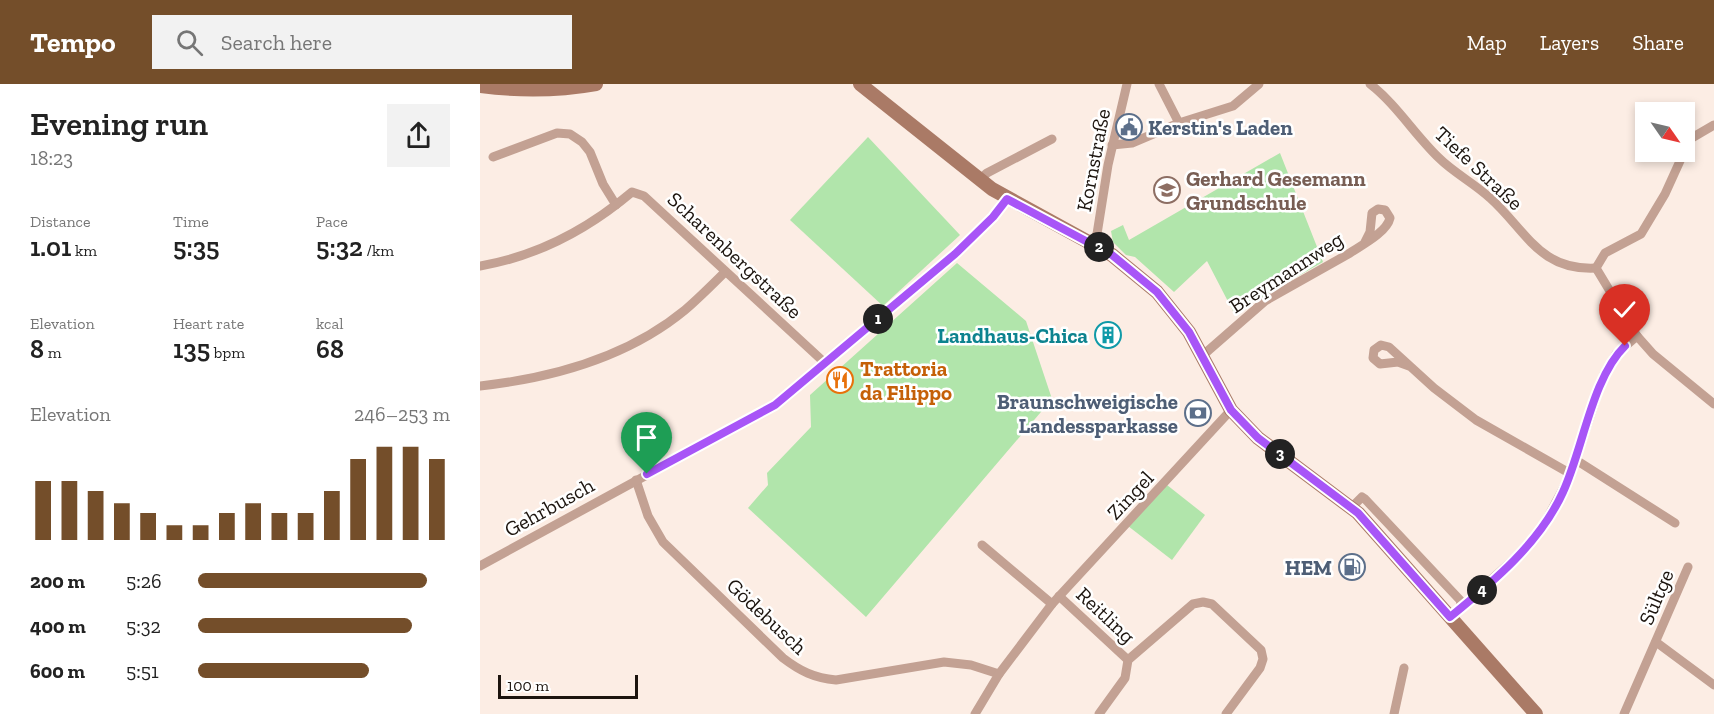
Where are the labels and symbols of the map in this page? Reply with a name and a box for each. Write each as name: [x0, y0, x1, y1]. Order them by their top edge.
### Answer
north arrow: [1635, 102, 1695, 162]
street label: Kornstraße: [1071, 106, 1115, 214]
public building icon: Kerstin's Laden: [1114, 112, 1144, 142]
place label: Kerstin's Laden: [1148, 115, 1293, 140]
street label: Tiefe Straße: [1430, 121, 1528, 215]
place label: Gerhard Gesemann Grundschule: [1186, 166, 1366, 215]
school or university icon: Gerhard Gesemann Grundschule: [1152, 175, 1182, 205]
street label: Scharenbergstraße: [663, 186, 807, 324]
street label: Breymannweg: [1224, 226, 1348, 318]
pin: 2: [1084, 232, 1114, 262]
pin: [1599, 284, 1650, 346]
pin: 1: [863, 304, 893, 334]
building icon: Landhaus-Chica: [1093, 320, 1123, 350]
place label: Landhaus-Chica: [937, 323, 1088, 348]
place label: Trattoria da Filippo: [860, 356, 952, 405]
restaurant icon: Trattoria da Filippo: [825, 365, 855, 395]
place label: Braunschweigische Landessparkasse: [997, 389, 1178, 438]
bank icon: Braunschweigische Landessparkasse: [1183, 398, 1213, 428]
pin: [621, 412, 672, 474]
pin: 3: [1265, 439, 1295, 469]
street label: Zingel: [1101, 465, 1159, 524]
street label: Gehrbusch: [500, 472, 598, 542]
fuel station icon: HEM: [1337, 552, 1367, 582]
place label: HEM: [1285, 555, 1332, 580]
street label: Sültge: [1633, 565, 1679, 628]
street label: Gödebusch: [722, 573, 812, 660]
pin: 4: [1467, 575, 1497, 605]
street label: Reitling: [1071, 582, 1141, 649]
scale bar: [498, 672, 638, 700]

